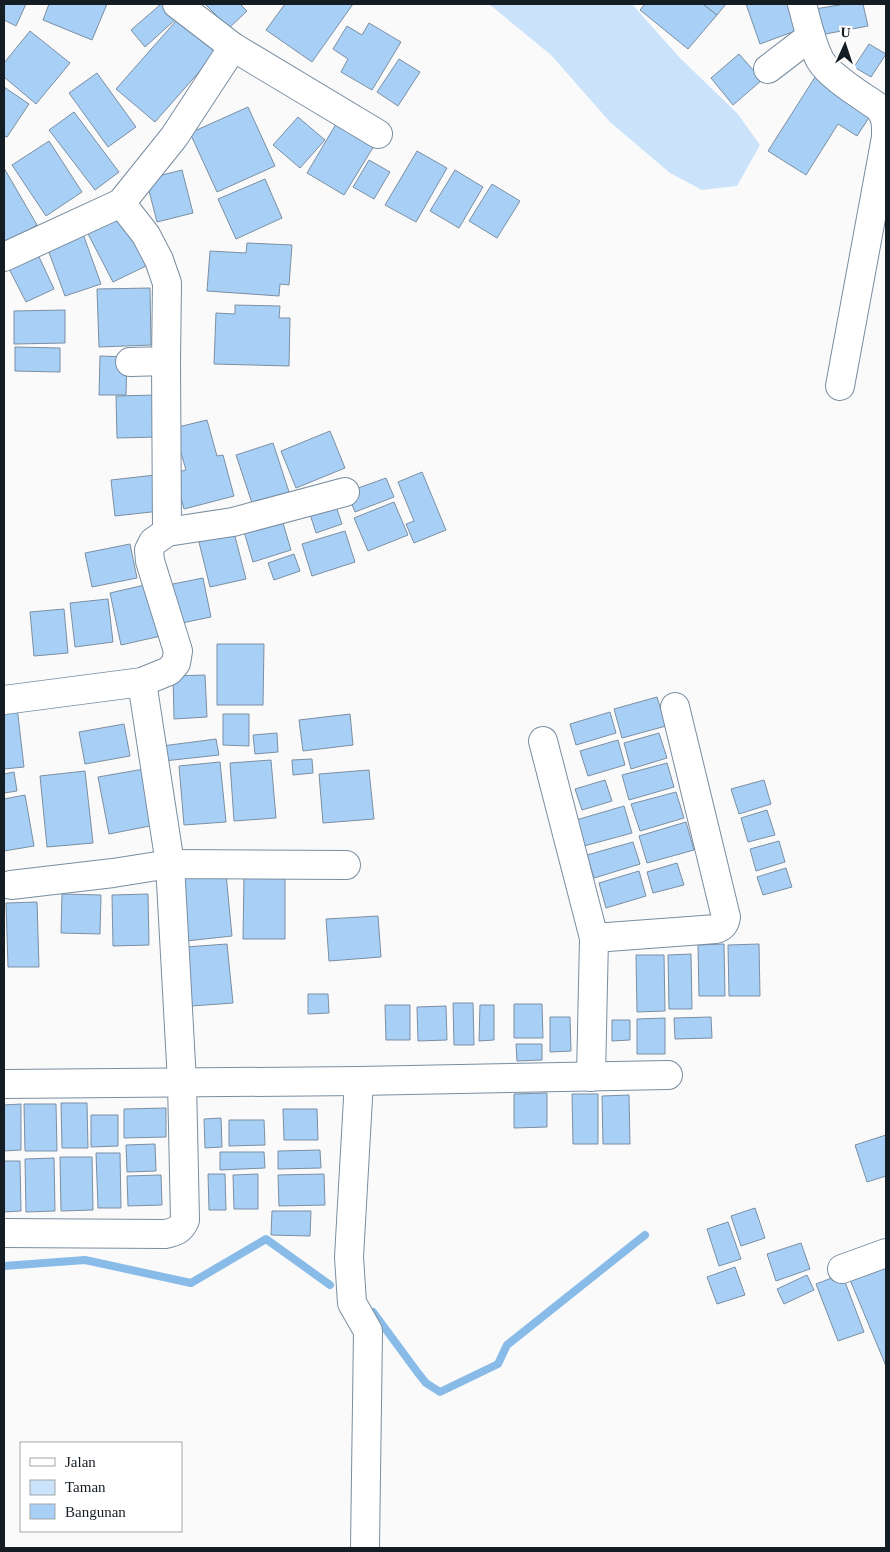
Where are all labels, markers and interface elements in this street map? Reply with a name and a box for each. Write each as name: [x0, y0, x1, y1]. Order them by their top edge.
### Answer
north arrow: [820, 20, 870, 70]
text: U: [840, 25, 851, 40]
legend: [20, 1442, 182, 1532]
text: Jalan: [65, 1454, 96, 1470]
text: Taman: [65, 1479, 106, 1495]
text: Bangunan: [65, 1504, 126, 1520]

